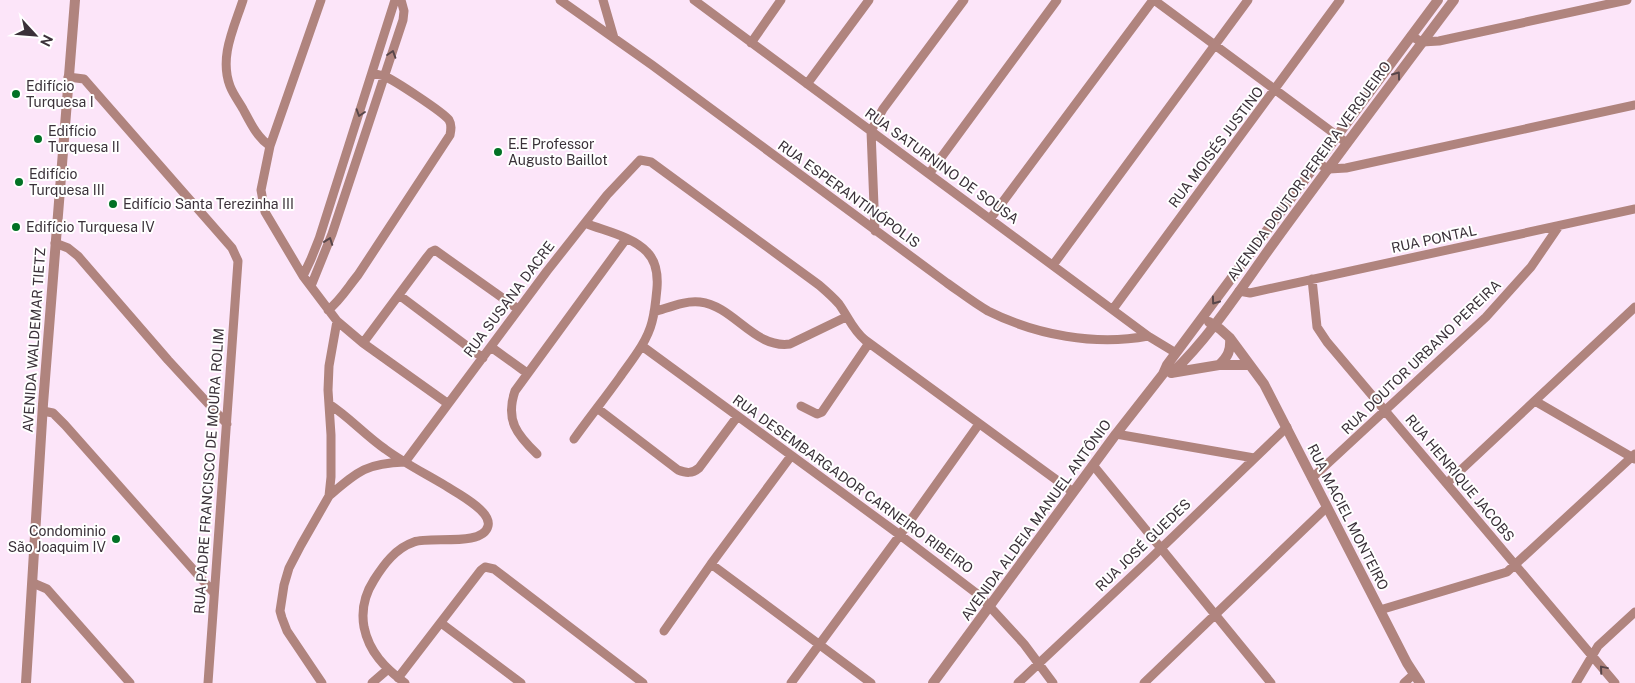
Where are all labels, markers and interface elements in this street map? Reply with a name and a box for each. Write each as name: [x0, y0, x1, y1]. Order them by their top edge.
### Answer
north arrow: [10, 10, 60, 60]
text: N: [37, 32, 56, 49]
one-way arrow: [386, 50, 396, 59]
street label: AVENIDA DOUTOR PEREIRA VERGUEIRO: [1224, 58, 1394, 284]
one-way arrow: [1391, 71, 1400, 81]
place label: Edifício Turquesa I: [26, 78, 94, 110]
street label: RUA MOISÉS JUSTINO: [1165, 83, 1267, 210]
marker: Edifício Turquesa I: [10, 88, 22, 100]
street label: RUA SATURNINO DE SOUSA: [862, 105, 1022, 227]
one-way arrow: [355, 109, 365, 117]
place label: Edifício Turquesa II: [48, 123, 120, 155]
marker: Edifício Turquesa II: [32, 133, 44, 145]
place label: E.E Professor Augusto Baillot: [508, 136, 608, 168]
street label: RUA ESPERANTINÓPOLIS: [775, 136, 924, 251]
marker: E.E Professor Augusto Baillot: [492, 146, 504, 158]
place label: Edifício Turquesa III: [29, 166, 105, 198]
marker: Edifício Turquesa III: [13, 176, 25, 188]
place label: Edifício Santa Terezinha III: [123, 196, 294, 212]
marker: Edifício Santa Terezinha III: [107, 198, 119, 210]
place label: Edifício Turquesa IV: [26, 219, 155, 235]
marker: Edifício Turquesa IV: [10, 221, 22, 233]
street label: RUA PONTAL: [1390, 222, 1478, 256]
one-way arrow: [323, 238, 333, 246]
street label: RUA SUSANA DACRE: [460, 238, 558, 360]
street label: AVENIDA WALDEMAR TIETZ: [20, 247, 48, 433]
street label: RUA DOUTOR URBANO PEREIRA: [1338, 277, 1504, 437]
one-way arrow: [1212, 295, 1220, 304]
street label: RUA PADRE FRANCISCO DE MOURA ROLIM: [191, 327, 227, 615]
street label: RUA DESEMBARGADOR CARNEIRO RIBEIRO: [730, 391, 976, 577]
street label: RUA HENRIQUE JACOBS: [1402, 411, 1518, 545]
street label: AVENIDA ALDEIA MANUEL ANTÔNIO: [957, 416, 1114, 623]
street label: RUA MACIEL MONTEIRO: [1304, 441, 1392, 593]
street label: RUA JOSÉ GUEDES: [1092, 495, 1194, 594]
place label: Condominio São Joaquim IV: [8, 523, 107, 555]
marker: Condominio São Joaquim IV: [110, 533, 122, 545]
one-way arrow: [1600, 666, 1609, 675]

